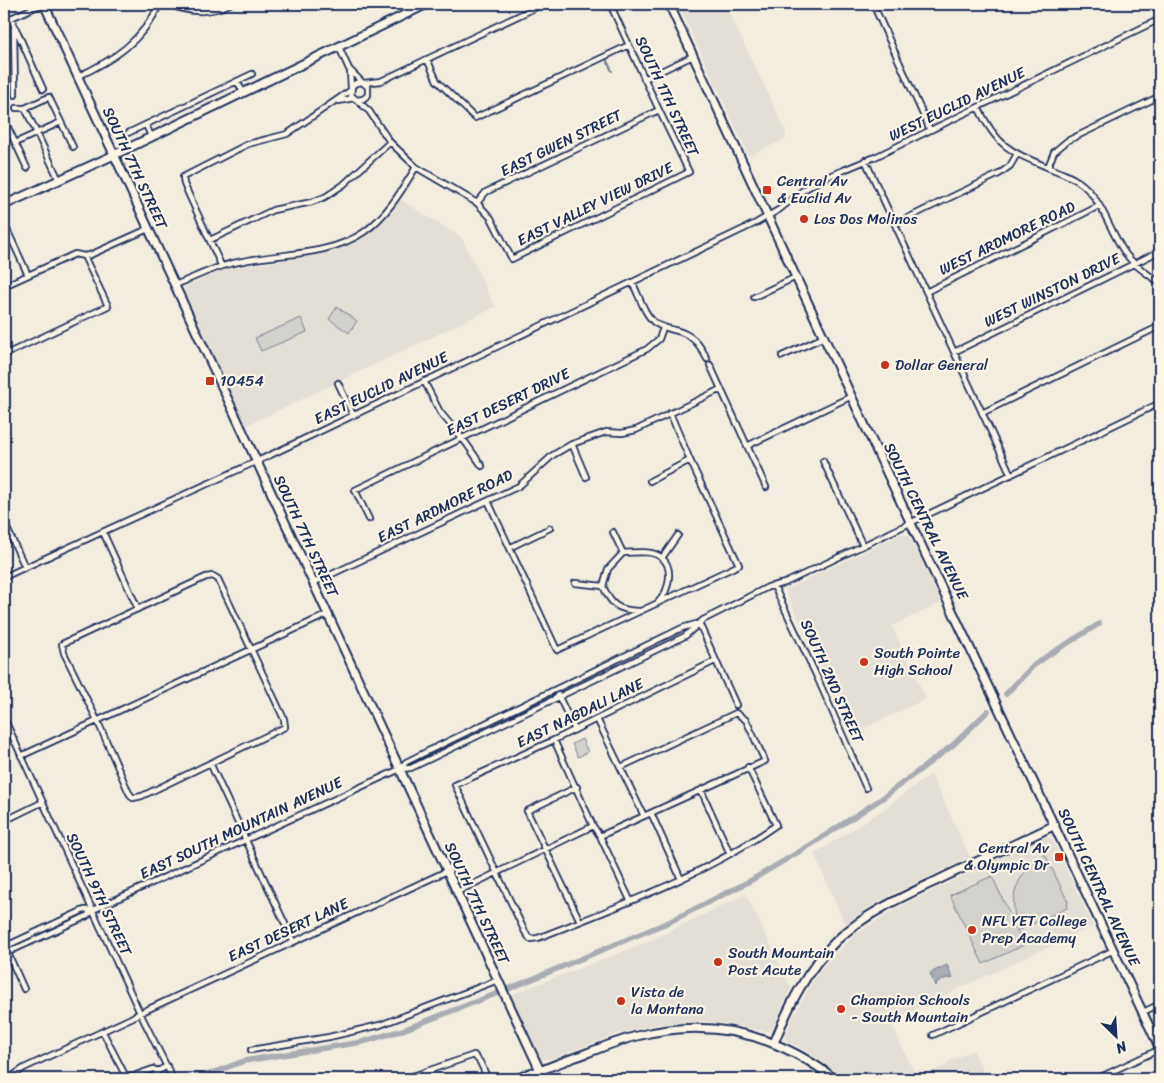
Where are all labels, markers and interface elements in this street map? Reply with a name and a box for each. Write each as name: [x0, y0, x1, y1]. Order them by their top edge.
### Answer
street label: SOUTH 1TH STREET: [628, 31, 707, 162]
street label: WEST EUCLID AVENUE: [884, 59, 1031, 148]
street label: EAST GWEN STREET: [496, 102, 628, 184]
street label: SOUTH 7TH STREET: [95, 103, 175, 235]
street label: EAST VALLEY VIEW DRIVE: [512, 154, 679, 253]
place label: Central Av & Euclid Av: [777, 168, 852, 211]
marker: Central Av & Euclid Av: [761, 184, 773, 196]
street label: WEST ARDMORE ROAD: [934, 194, 1080, 282]
place label: Los Dos Molinos: [814, 206, 917, 232]
marker: Los Dos Molinos: [798, 213, 810, 225]
street label: WEST WINSTON DRIVE: [979, 245, 1126, 334]
street label: EAST EUCLID AVENUE: [309, 343, 454, 432]
place label: Dollar General: [895, 352, 989, 378]
marker: Dollar General: [879, 359, 891, 371]
street label: EAST DESERT DRIVE: [442, 360, 576, 443]
place label: 10454: [220, 368, 264, 394]
marker: 10454: [204, 375, 216, 387]
street label: SOUTH CENTRAL AVENUE: [876, 438, 976, 606]
street label: EAST ARDMORE ROAD: [373, 462, 517, 550]
street label: SOUTH 7TH STREET: [266, 471, 346, 603]
street label: SOUTH 2ND STREET: [793, 615, 872, 748]
place label: South Pointe High School: [874, 640, 960, 683]
marker: South Pointe High School: [858, 656, 870, 668]
street label: EAST NAGDALI LANE: [512, 670, 650, 755]
street label: EAST SOUTH MOUNTAIN AVENUE: [135, 769, 348, 887]
street label: SOUTH CENTRAL AVENUE: [1051, 803, 1148, 972]
street label: SOUTH 9TH STREET: [59, 828, 140, 961]
place label: Central Av & Olympic Dr: [964, 835, 1050, 878]
street label: SOUTH 7TH STREET: [437, 838, 517, 970]
marker: Central Av & Olympic Dr: [1053, 851, 1065, 863]
street label: EAST DESERT LANE: [223, 890, 354, 969]
place label: NFL YET College Prep Academy: [982, 908, 1087, 951]
marker: NFL YET College Prep Academy: [966, 924, 978, 936]
place label: South Mountain Post Acute: [728, 940, 834, 983]
marker: South Mountain Post Acute: [712, 956, 724, 968]
place label: Vista de la Montana: [631, 979, 704, 1022]
place label: Champion Schools - South Mountain: [851, 987, 970, 1030]
marker: Vista de la Montana: [615, 995, 627, 1007]
marker: Champion Schools - South Mountain: [835, 1003, 847, 1015]
north arrow: [1092, 1010, 1142, 1060]
text: N: [1111, 1034, 1132, 1061]

